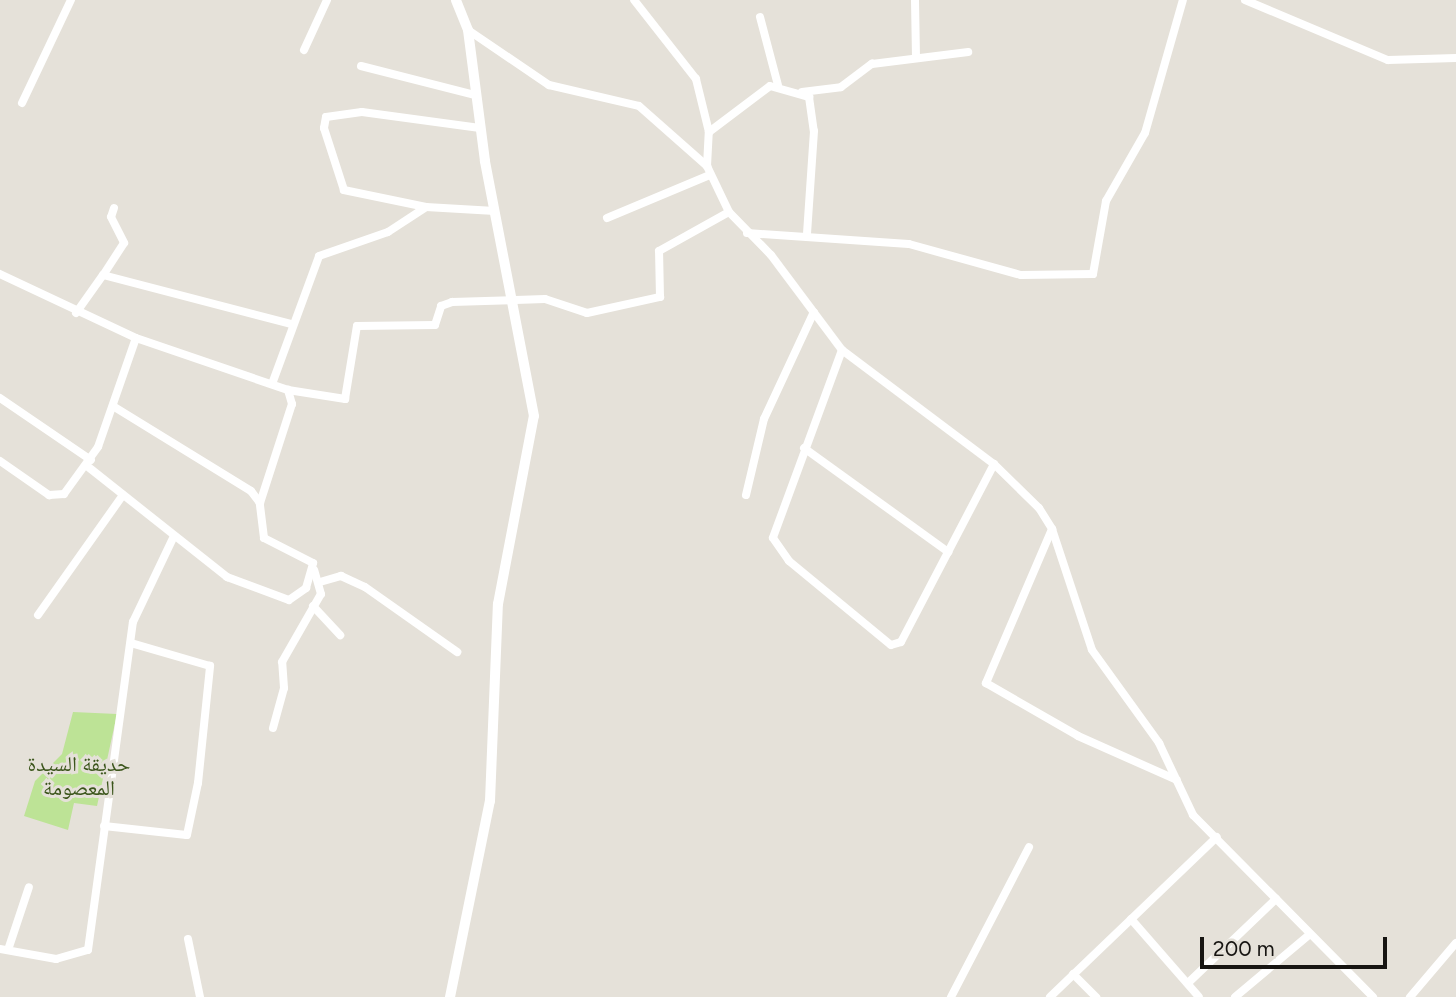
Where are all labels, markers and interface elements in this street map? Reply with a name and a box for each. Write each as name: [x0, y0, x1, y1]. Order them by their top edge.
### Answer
park label: حديقة السيدة المعصومة: [28, 751, 130, 801]
scale bar: [1204, 923, 1391, 967]
text: 200 m: [1213, 936, 1275, 961]

